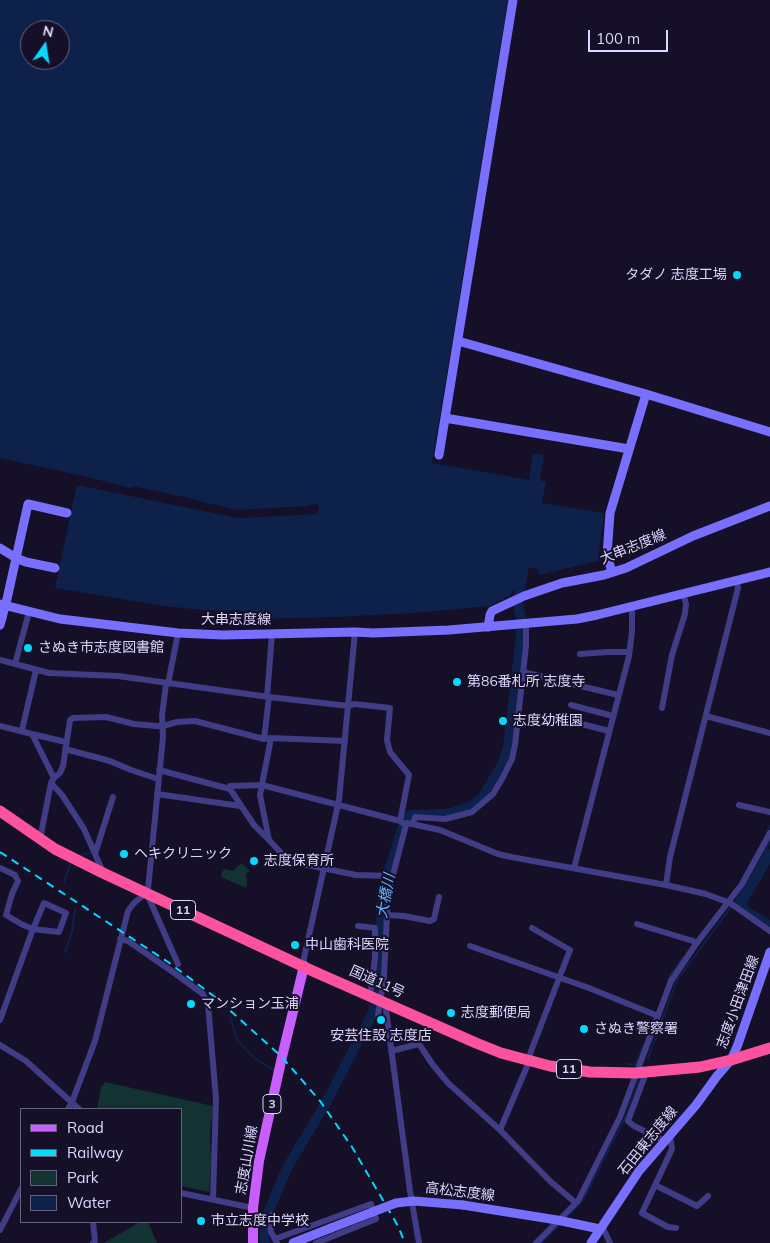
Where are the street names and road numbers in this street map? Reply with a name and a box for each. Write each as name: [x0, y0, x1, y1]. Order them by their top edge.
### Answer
street label: 大串志度線: [597, 526, 669, 568]
street label: 大串志度線: [201, 612, 271, 628]
road number: 11: [170, 900, 196, 920]
street label: 志度小田津田線: [713, 953, 763, 1051]
street label: 国道11号: [347, 962, 407, 1002]
road number: 11: [556, 1060, 582, 1078]
road number: 3: [263, 1094, 281, 1114]
street label: 石田東志度線: [615, 1103, 681, 1179]
street label: 志度山川線: [233, 1124, 261, 1196]
street label: 高松志度線: [424, 1179, 496, 1205]

